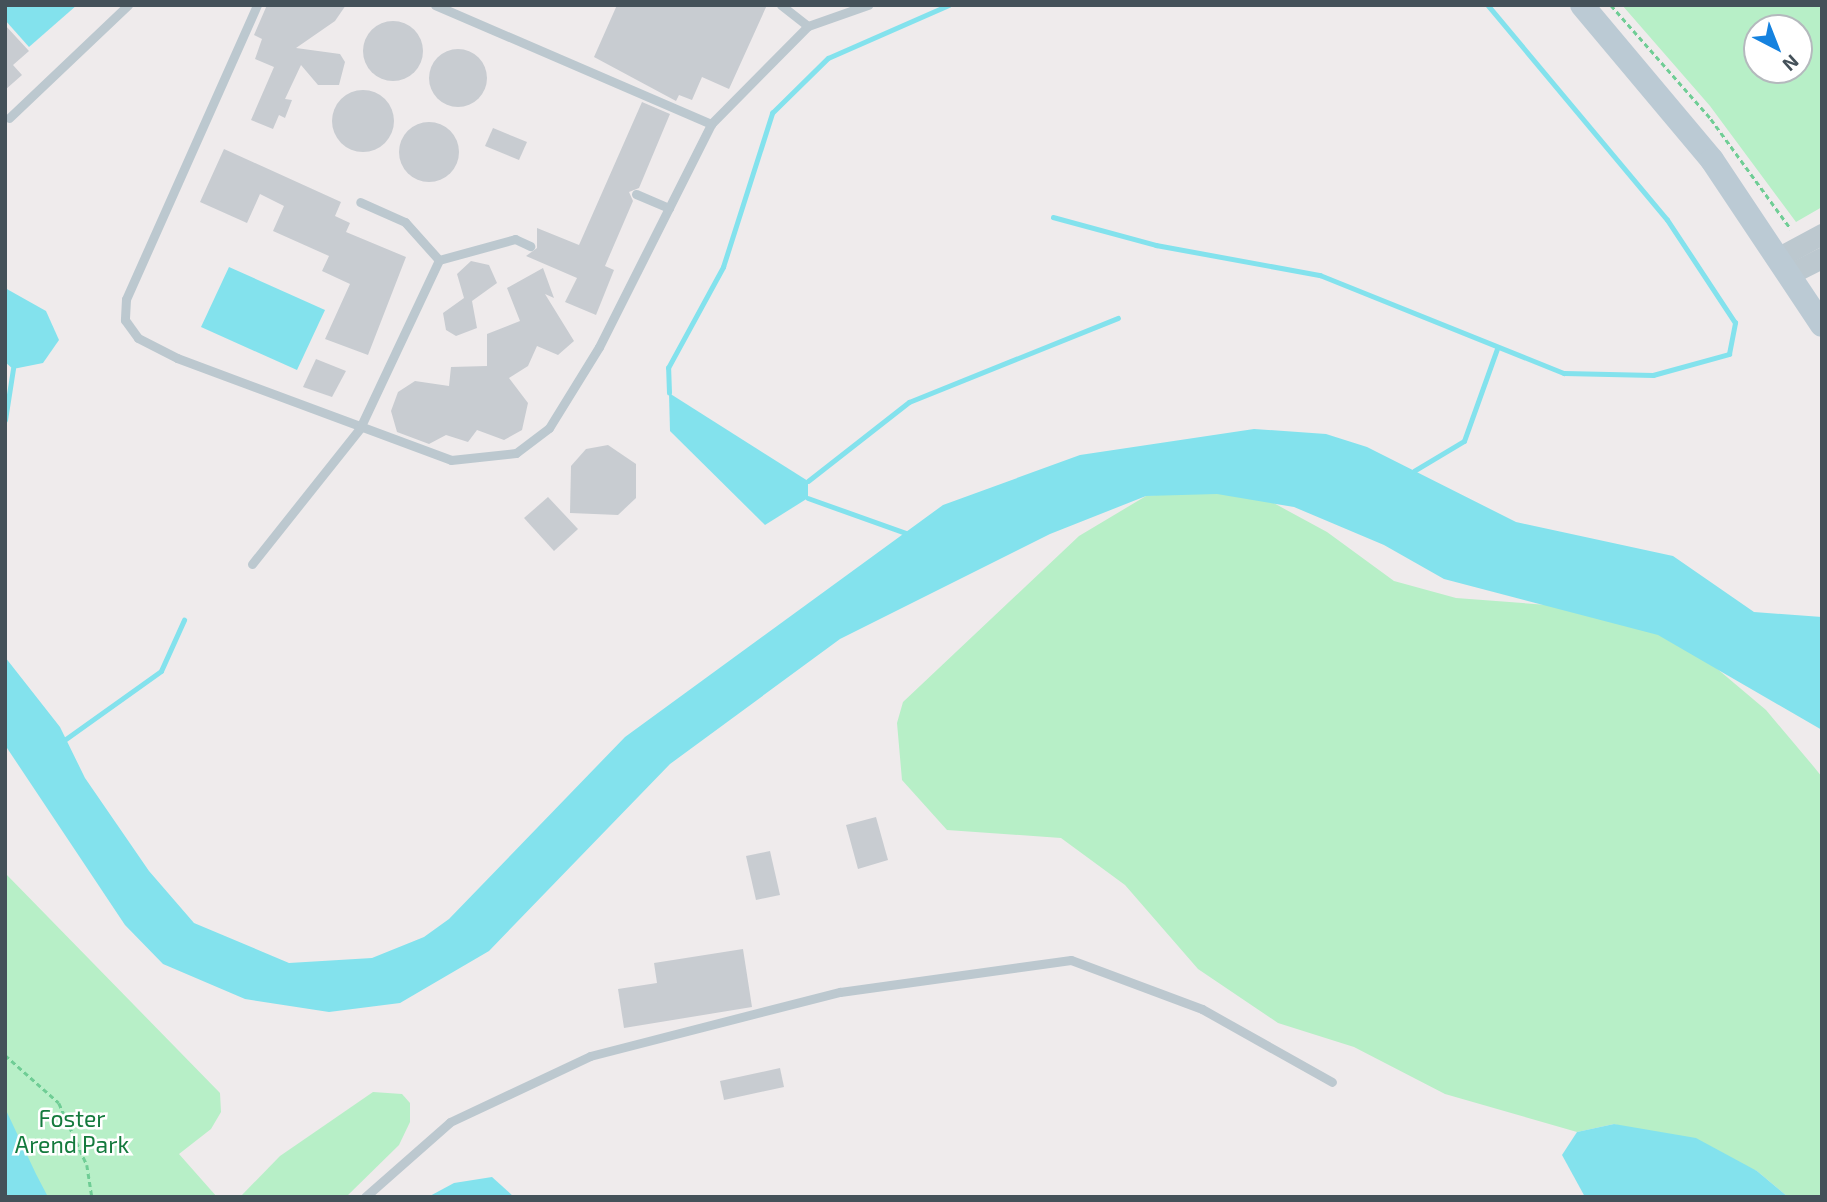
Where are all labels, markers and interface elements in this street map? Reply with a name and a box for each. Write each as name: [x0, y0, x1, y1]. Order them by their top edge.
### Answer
north arrow: [1743, 14, 1813, 84]
text: N: [1778, 50, 1804, 77]
park label: Foster Arend Park: [15, 1104, 129, 1158]

